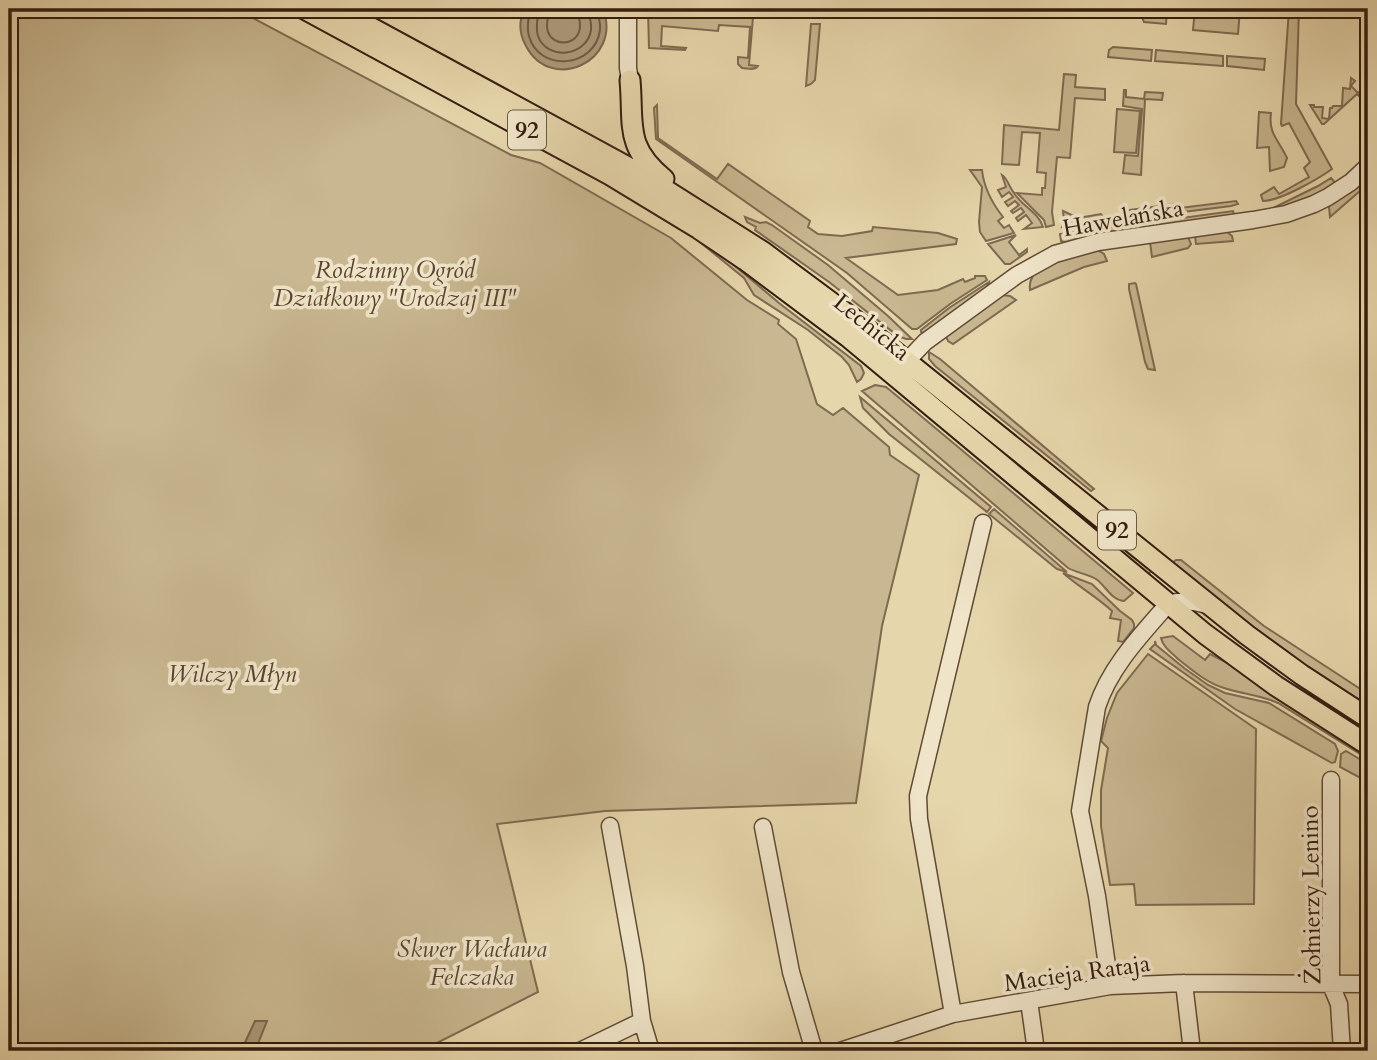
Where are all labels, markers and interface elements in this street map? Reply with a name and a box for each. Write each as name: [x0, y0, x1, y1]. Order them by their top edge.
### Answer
road number: 92: [508, 111, 546, 150]
street label: Hawelańska: [1060, 192, 1187, 245]
park label: Rodzinny Ogród Działkowy "Urodzaj III": [274, 254, 517, 315]
street label: Lechicka: [826, 286, 918, 369]
road number: 92: [1098, 510, 1136, 550]
park label: Wilczy Młyn: [168, 658, 297, 691]
street label: Żołnierzy Lenino: [1293, 805, 1330, 985]
park label: Skwer Wacława Felczaka: [397, 933, 547, 994]
street label: Macieja Rataja: [1002, 947, 1153, 1000]

